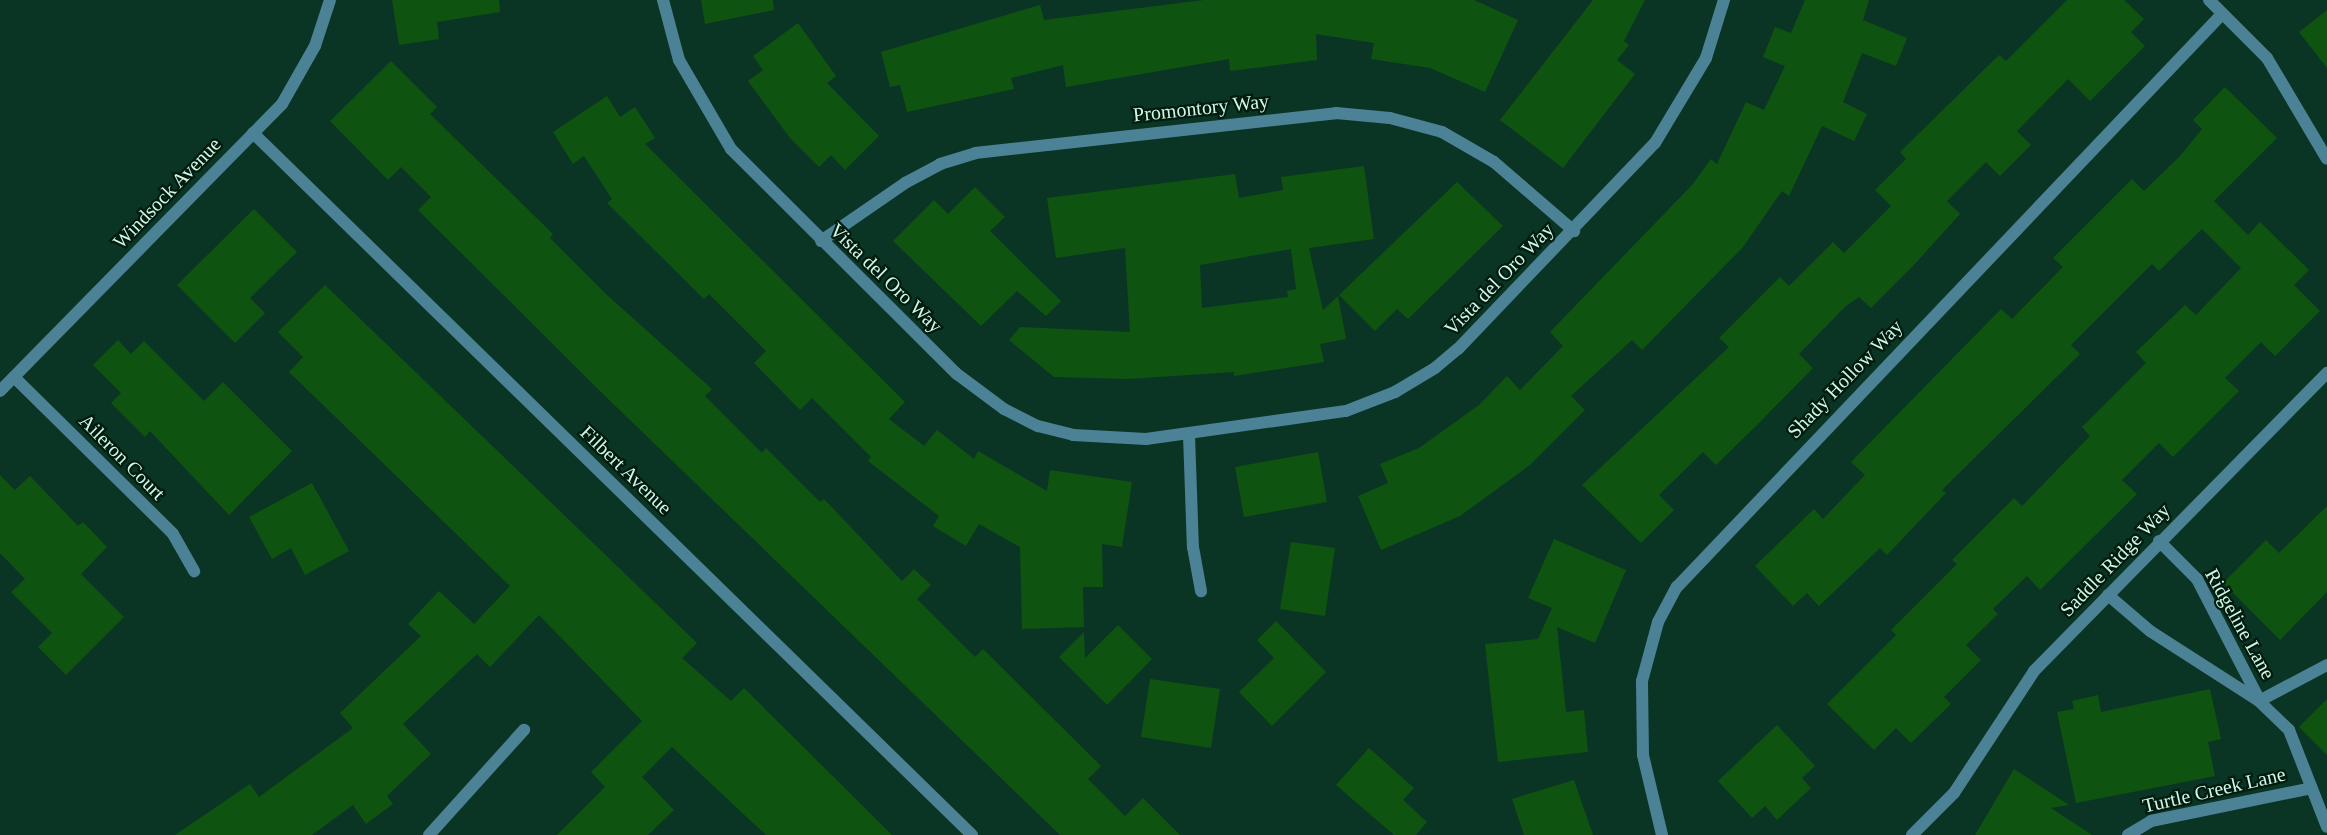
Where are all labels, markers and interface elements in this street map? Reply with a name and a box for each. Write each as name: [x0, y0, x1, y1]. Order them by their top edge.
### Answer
street label: Promontory Way: [1132, 89, 1270, 127]
street label: Windsock Avenue: [108, 132, 226, 254]
street label: Vista del Oro Way: [825, 218, 947, 338]
street label: Vista del Oro Way: [1439, 218, 1559, 340]
street label: Shady Hollow Way: [1782, 315, 1908, 443]
street label: Aileron Court: [74, 409, 170, 505]
street label: Filbert Avenue: [575, 420, 677, 520]
street label: Saddle Ridge Way: [2055, 498, 2175, 622]
street label: Ridgeline Lane: [2200, 565, 2280, 683]
street label: Turtle Creek Lane: [2140, 762, 2288, 818]

